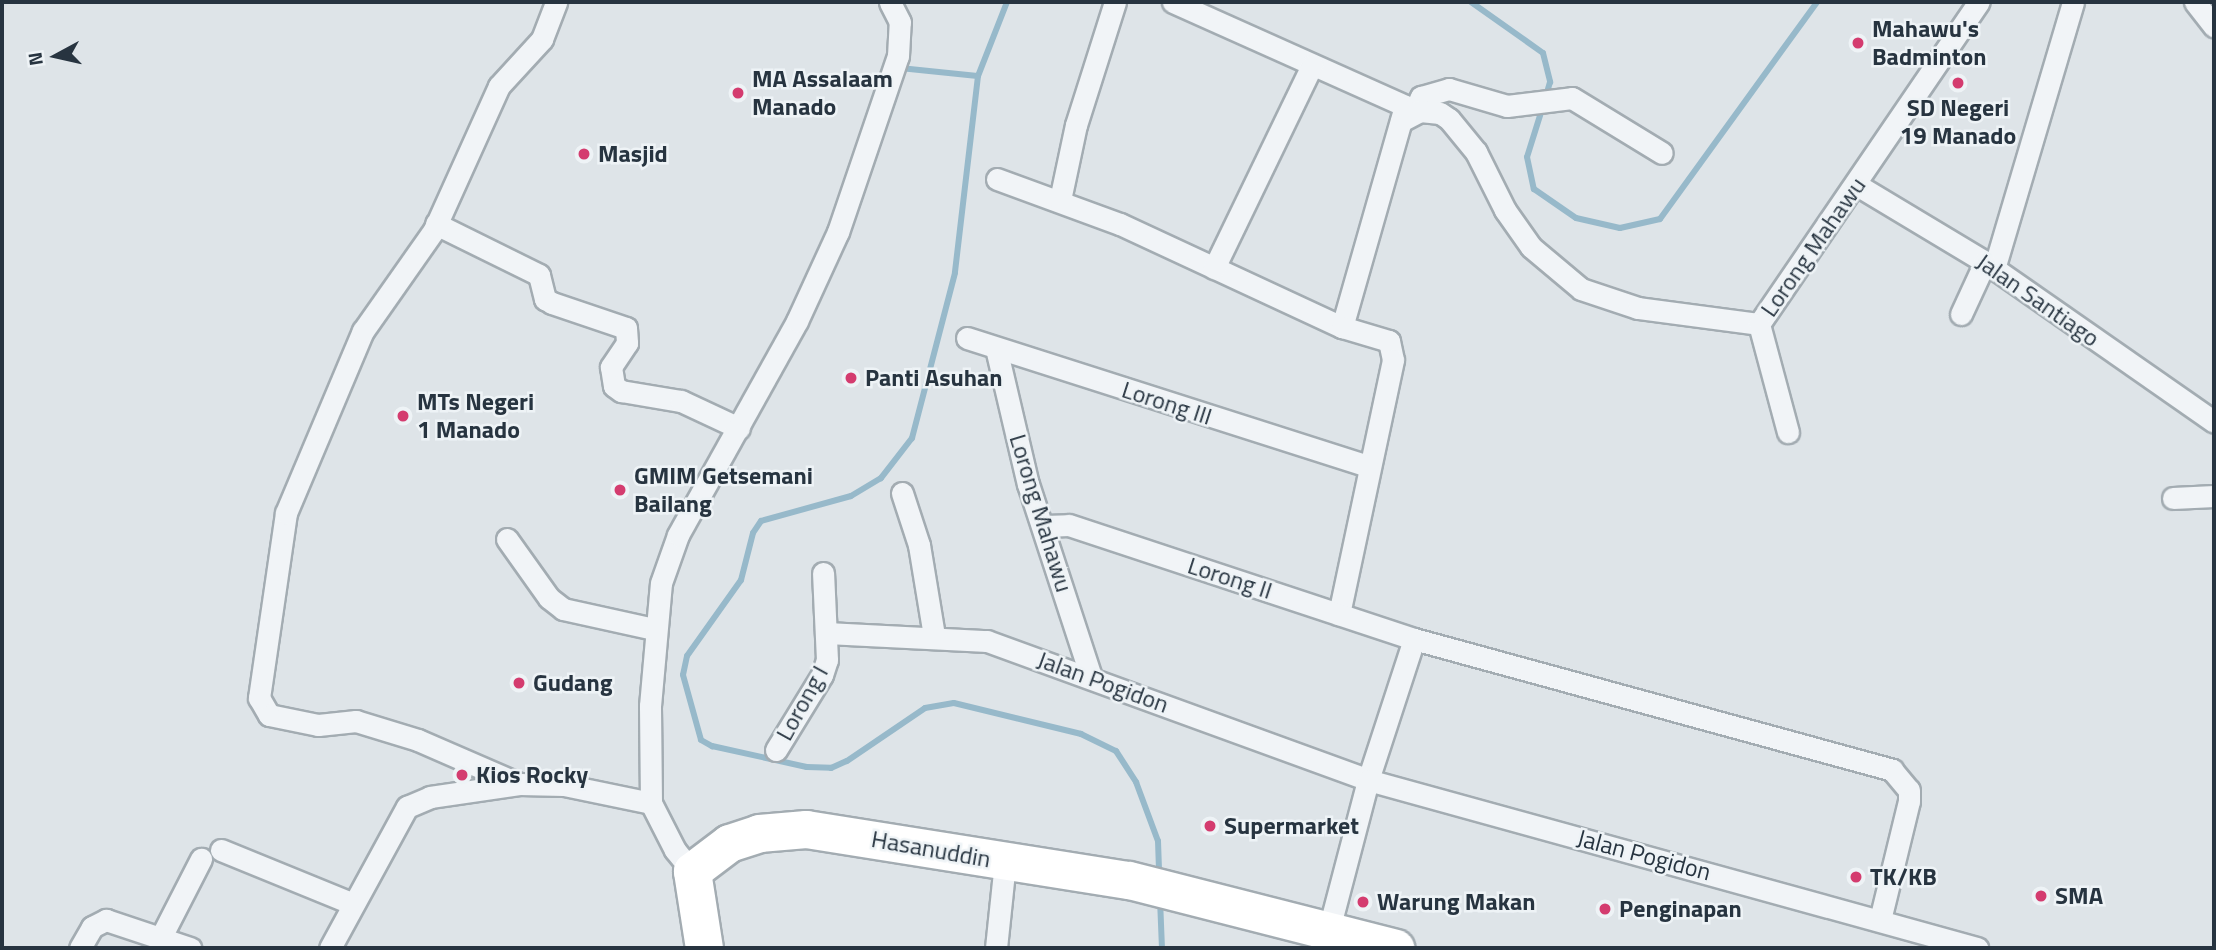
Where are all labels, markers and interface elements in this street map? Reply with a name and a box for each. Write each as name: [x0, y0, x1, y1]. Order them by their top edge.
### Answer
place label: Mahawu's Badminton: [1872, 15, 1986, 71]
north arrow: [21, 21, 91, 91]
marker: Mahawu's Badminton: [1850, 35, 1866, 51]
text: N: [19, 50, 50, 68]
place label: MA Assalaam Manado: [752, 65, 893, 121]
marker: SD Negeri 19 Manado: [1950, 75, 1966, 91]
marker: MA Assalaam Manado: [730, 85, 746, 101]
place label: SD Negeri 19 Manado: [1900, 94, 2016, 150]
place label: Masjid: [598, 140, 668, 168]
marker: Masjid: [576, 146, 592, 162]
street label: Lorong Mahawu: [1754, 172, 1872, 322]
street label: Jalan Santiago: [1971, 247, 2105, 353]
place label: Panti Asuhan: [865, 364, 1003, 392]
marker: Panti Asuhan: [843, 370, 859, 386]
street label: Lorong III: [1118, 375, 1216, 431]
place label: MTs Negeri 1 Manado: [417, 388, 534, 444]
marker: MTs Negeri 1 Manado: [395, 408, 411, 424]
street label: Lorong Mahawu: [1003, 431, 1079, 595]
place label: GMIM Getsemani Bailang: [634, 462, 813, 518]
marker: GMIM Getsemani Bailang: [612, 482, 628, 498]
street label: Lorong II: [1184, 551, 1276, 605]
street label: Jalan Pogidon: [1034, 645, 1172, 719]
street label: Lorong I: [770, 661, 834, 745]
place label: Gudang: [533, 669, 612, 697]
marker: Gudang: [511, 675, 527, 691]
place label: Kios Rocky: [476, 761, 588, 789]
marker: Kios Rocky: [454, 767, 470, 783]
place label: Supermarket: [1224, 812, 1359, 840]
marker: Supermarket: [1202, 818, 1218, 834]
street label: Jalan Pogidon: [1574, 823, 1714, 887]
street label: Hasanuddin: [869, 824, 993, 874]
place label: TK/KB: [1870, 863, 1937, 891]
marker: TK/KB: [1848, 869, 1864, 885]
place label: SMA: [2055, 882, 2103, 910]
place label: Warung Makan: [1377, 888, 1536, 916]
marker: SMA: [2033, 888, 2049, 904]
marker: Warung Makan: [1355, 894, 1371, 910]
place label: Penginapan: [1619, 895, 1742, 923]
marker: Penginapan: [1597, 901, 1613, 917]

